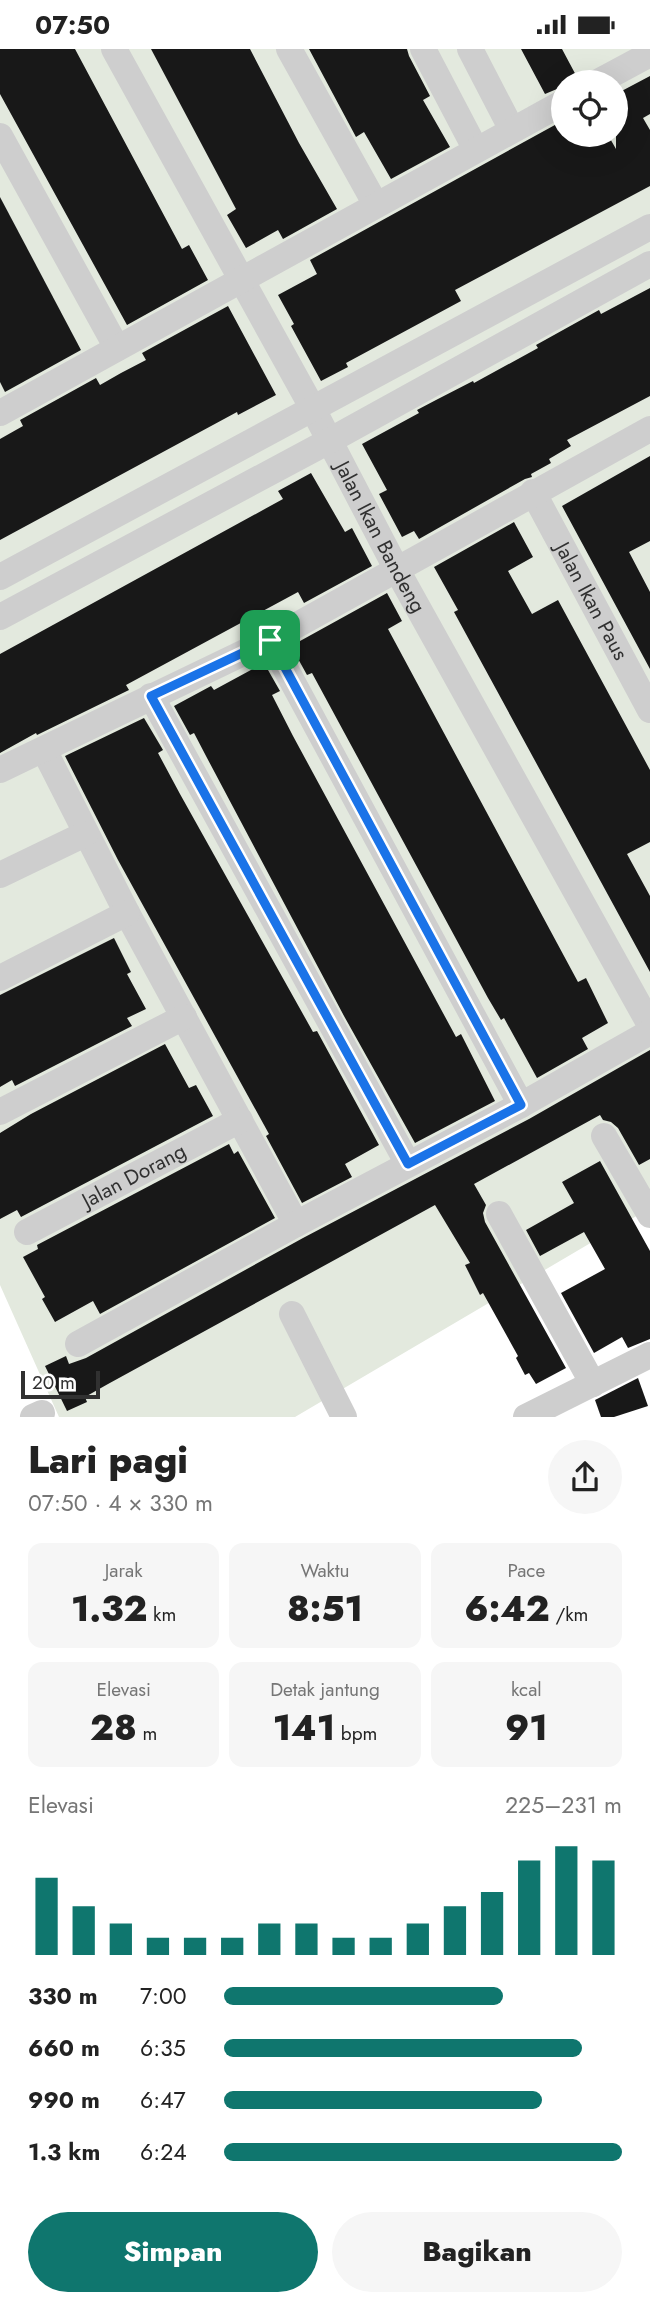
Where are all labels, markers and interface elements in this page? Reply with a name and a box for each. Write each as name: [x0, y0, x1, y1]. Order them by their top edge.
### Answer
text: 07:50: [35, 6, 110, 44]
map controls: [551, 70, 628, 147]
button: locate: [551, 70, 628, 147]
street label: Jalan Ikan Bandeng: [326, 453, 433, 618]
street label: Jalan Ikan Paus: [546, 534, 636, 666]
pin: [240, 610, 300, 670]
icon: arrive: [251, 621, 289, 659]
street label: Jalan Dorang: [74, 1136, 191, 1217]
scale bar: [21, 1368, 100, 1400]
text: 20 m: [32, 1369, 75, 1396]
text: Lari pagi: [28, 1432, 188, 1487]
button: share: [548, 1440, 622, 1514]
text: 07:50 · 4 × 330 m: [28, 1486, 213, 1520]
text: Jarak: [105, 1557, 143, 1584]
text: Waktu: [301, 1557, 349, 1584]
text: Pace: [507, 1557, 545, 1584]
text: 1.32: [71, 1584, 147, 1634]
text: 8:51: [287, 1584, 363, 1634]
text: 6:42: [464, 1584, 550, 1634]
text: km: [147, 1601, 176, 1628]
text: /km: [550, 1601, 588, 1628]
text: Elevasi: [96, 1676, 151, 1703]
text: Detak jantung: [270, 1676, 380, 1703]
text: kcal: [511, 1676, 542, 1703]
text: 28: [90, 1703, 137, 1753]
text: 141: [273, 1703, 335, 1753]
text: 91: [505, 1703, 548, 1753]
text: m: [137, 1720, 157, 1747]
text: bpm: [335, 1720, 377, 1747]
text: Elevasi: [28, 1788, 94, 1822]
text: 225–231 m: [505, 1788, 622, 1822]
text: 330 m: [28, 1979, 98, 2013]
text: 7:00: [140, 1979, 187, 2013]
text: 660 m: [28, 2031, 100, 2065]
text: 6:35: [140, 2031, 186, 2065]
text: 990 m: [28, 2083, 100, 2117]
text: 6:47: [140, 2083, 186, 2117]
text: 1.3 km: [28, 2135, 100, 2169]
text: 6:24: [140, 2135, 187, 2169]
button: Simpan: [28, 2212, 318, 2292]
button: Bagikan: [332, 2212, 622, 2292]

